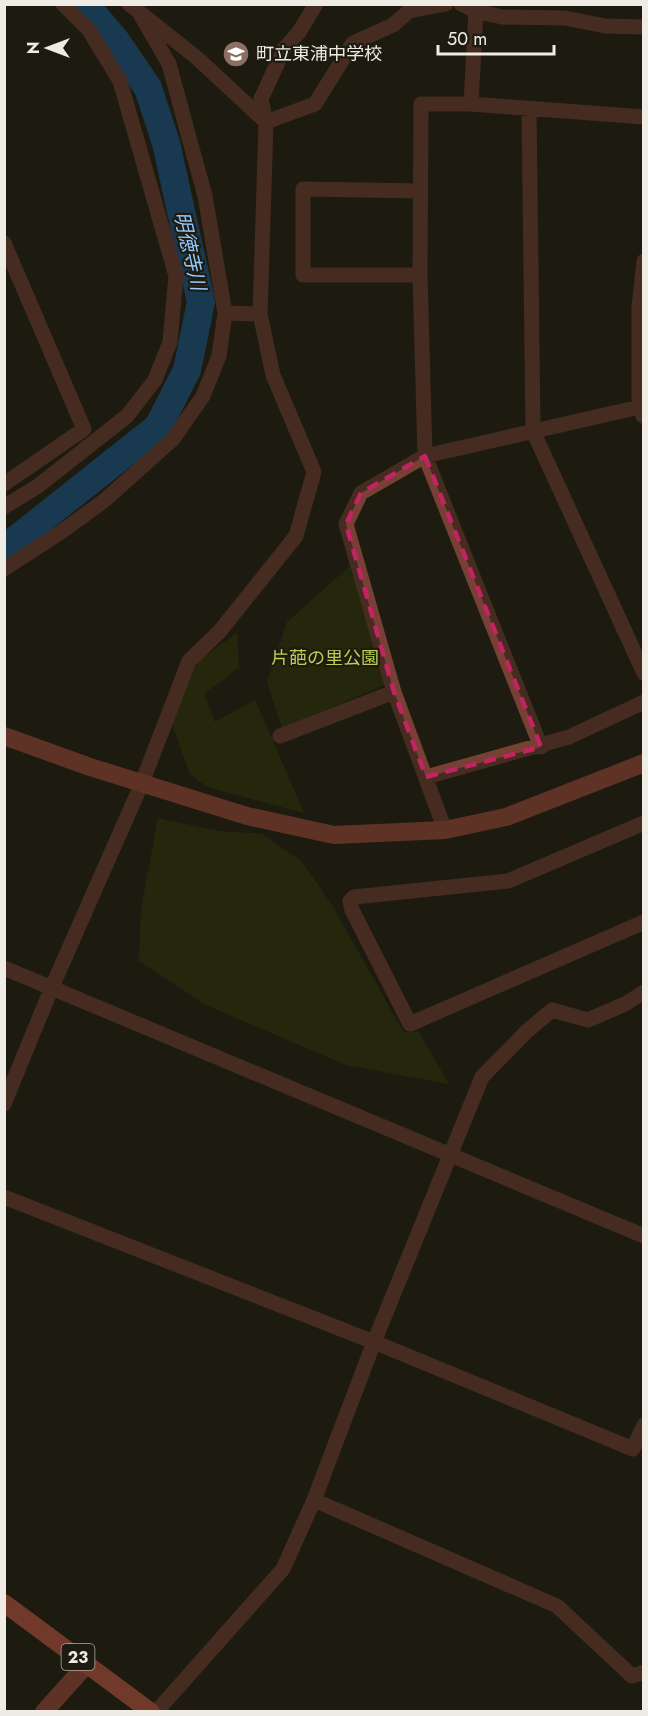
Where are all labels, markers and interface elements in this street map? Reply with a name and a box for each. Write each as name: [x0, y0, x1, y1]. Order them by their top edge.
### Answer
north arrow: [18, 18, 78, 78]
scale bar: [438, 18, 554, 56]
text: 50 m: [447, 26, 487, 52]
school or university icon: 町立東浦中学校: [221, 39, 251, 69]
place label: 町立東浦中学校: [256, 41, 382, 67]
text: N: [22, 42, 45, 54]
water label: 明徳寺川: [166, 209, 213, 295]
park label: 片葩の里公園: [271, 645, 379, 671]
road number: 23: [62, 1644, 94, 1670]

